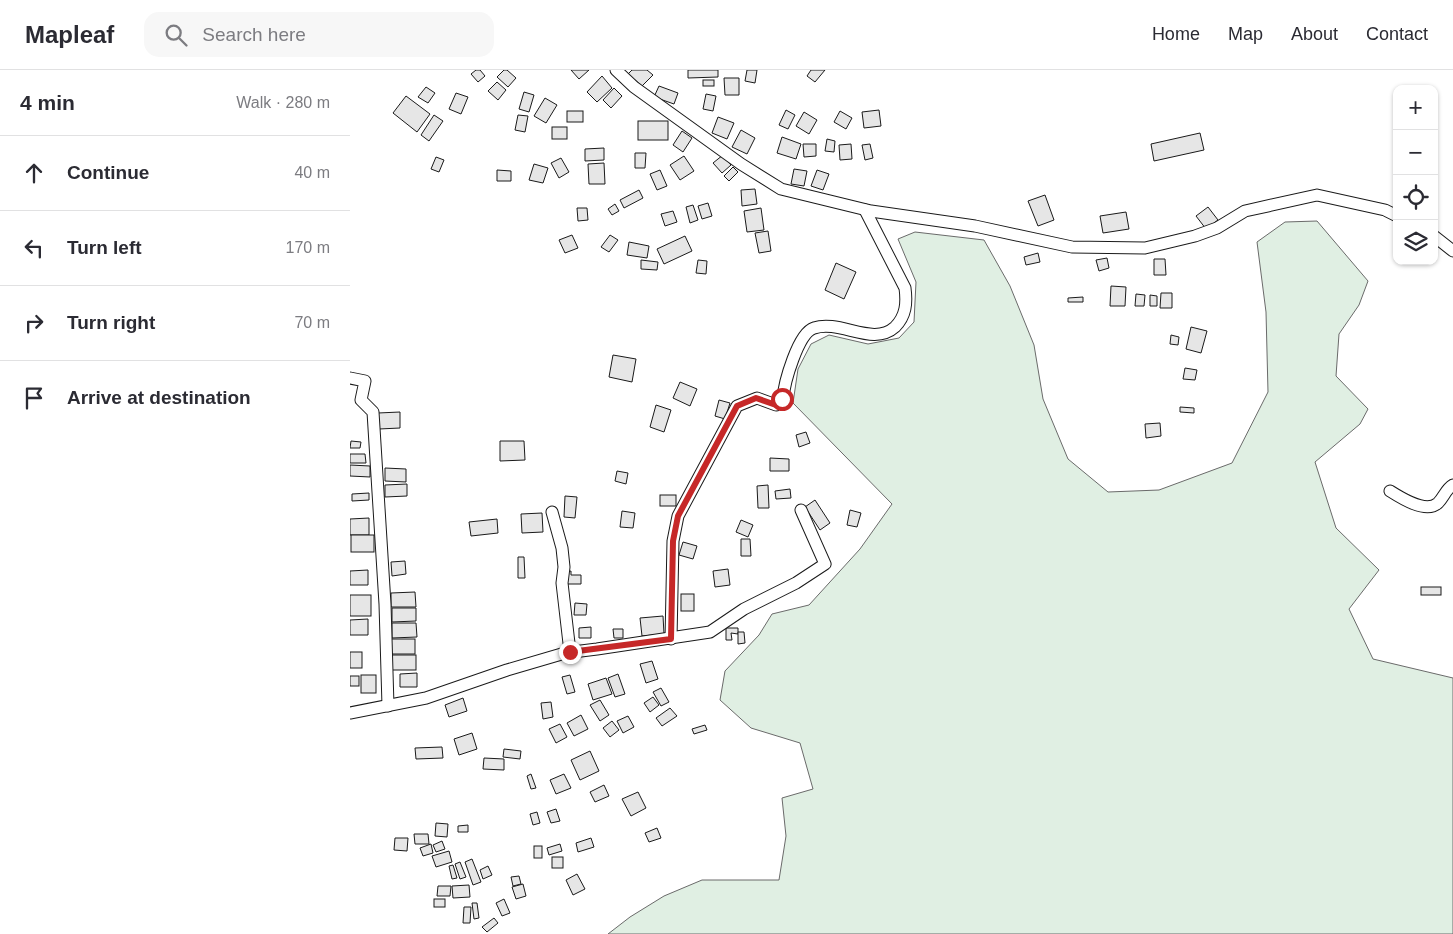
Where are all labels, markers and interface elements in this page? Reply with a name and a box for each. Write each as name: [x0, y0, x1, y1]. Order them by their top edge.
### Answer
search box: [144, 12, 494, 57]
text: Mapleaf: [25, 21, 114, 48]
icon: search: [162, 21, 190, 49]
text: Search here: [202, 24, 306, 45]
text: Home: [1152, 24, 1200, 44]
text: Map: [1228, 24, 1263, 44]
text: About: [1291, 24, 1338, 44]
text: Contact: [1366, 24, 1428, 44]
map controls: [1393, 85, 1438, 265]
button: +: [1393, 85, 1438, 130]
text: 4 min: [20, 91, 75, 114]
text: Walk · 280 m: [236, 94, 330, 111]
button: −: [1393, 130, 1438, 175]
icon: ahead: [20, 159, 48, 187]
text: Continue: [67, 162, 149, 183]
text: 40 m: [294, 164, 330, 181]
button: locate: [1393, 175, 1438, 220]
button: layers: [1393, 220, 1438, 265]
icon: left: [20, 234, 48, 262]
text: Turn left: [67, 237, 142, 258]
text: 170 m: [286, 239, 330, 256]
icon: right: [20, 309, 48, 337]
text: Turn right: [67, 312, 155, 333]
text: 70 m: [294, 314, 330, 331]
icon: arrive: [20, 384, 48, 412]
text: Arrive at destination: [67, 387, 251, 408]
route start: [771, 388, 794, 411]
route end: [559, 641, 582, 664]

